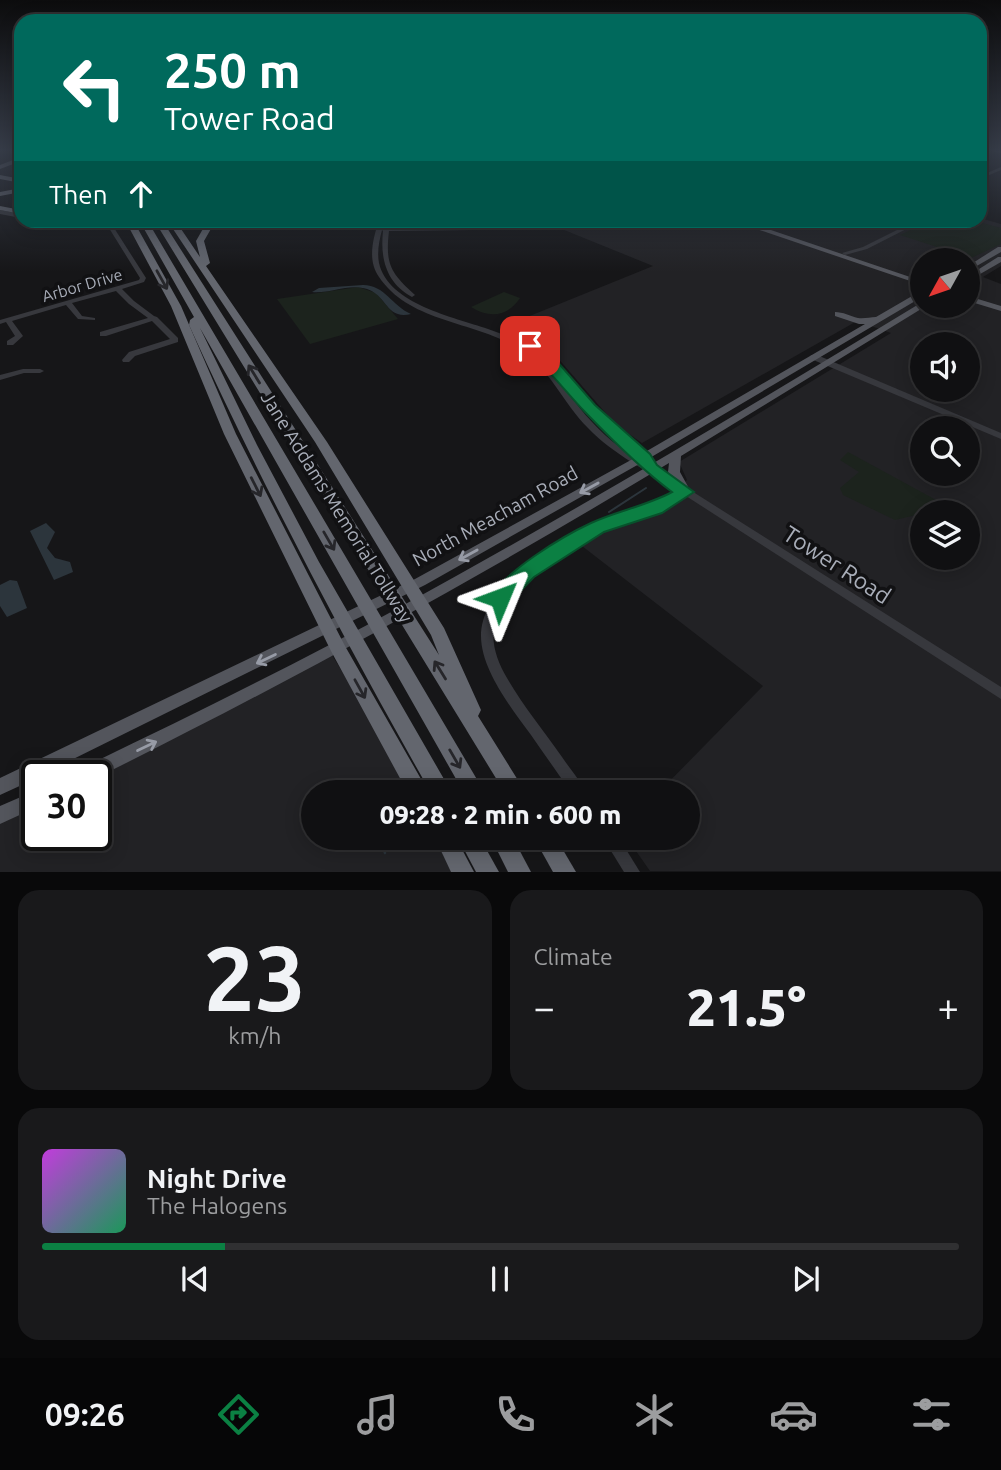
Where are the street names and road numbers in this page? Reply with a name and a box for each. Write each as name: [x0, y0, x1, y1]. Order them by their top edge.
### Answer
street label: Arbor Drive: [40, 265, 124, 305]
street label: Jane Addams Memorial Tollway: [257, 388, 417, 626]
street label: North Meacham Road: [409, 461, 581, 571]
street label: Tower Road: [779, 521, 896, 608]

